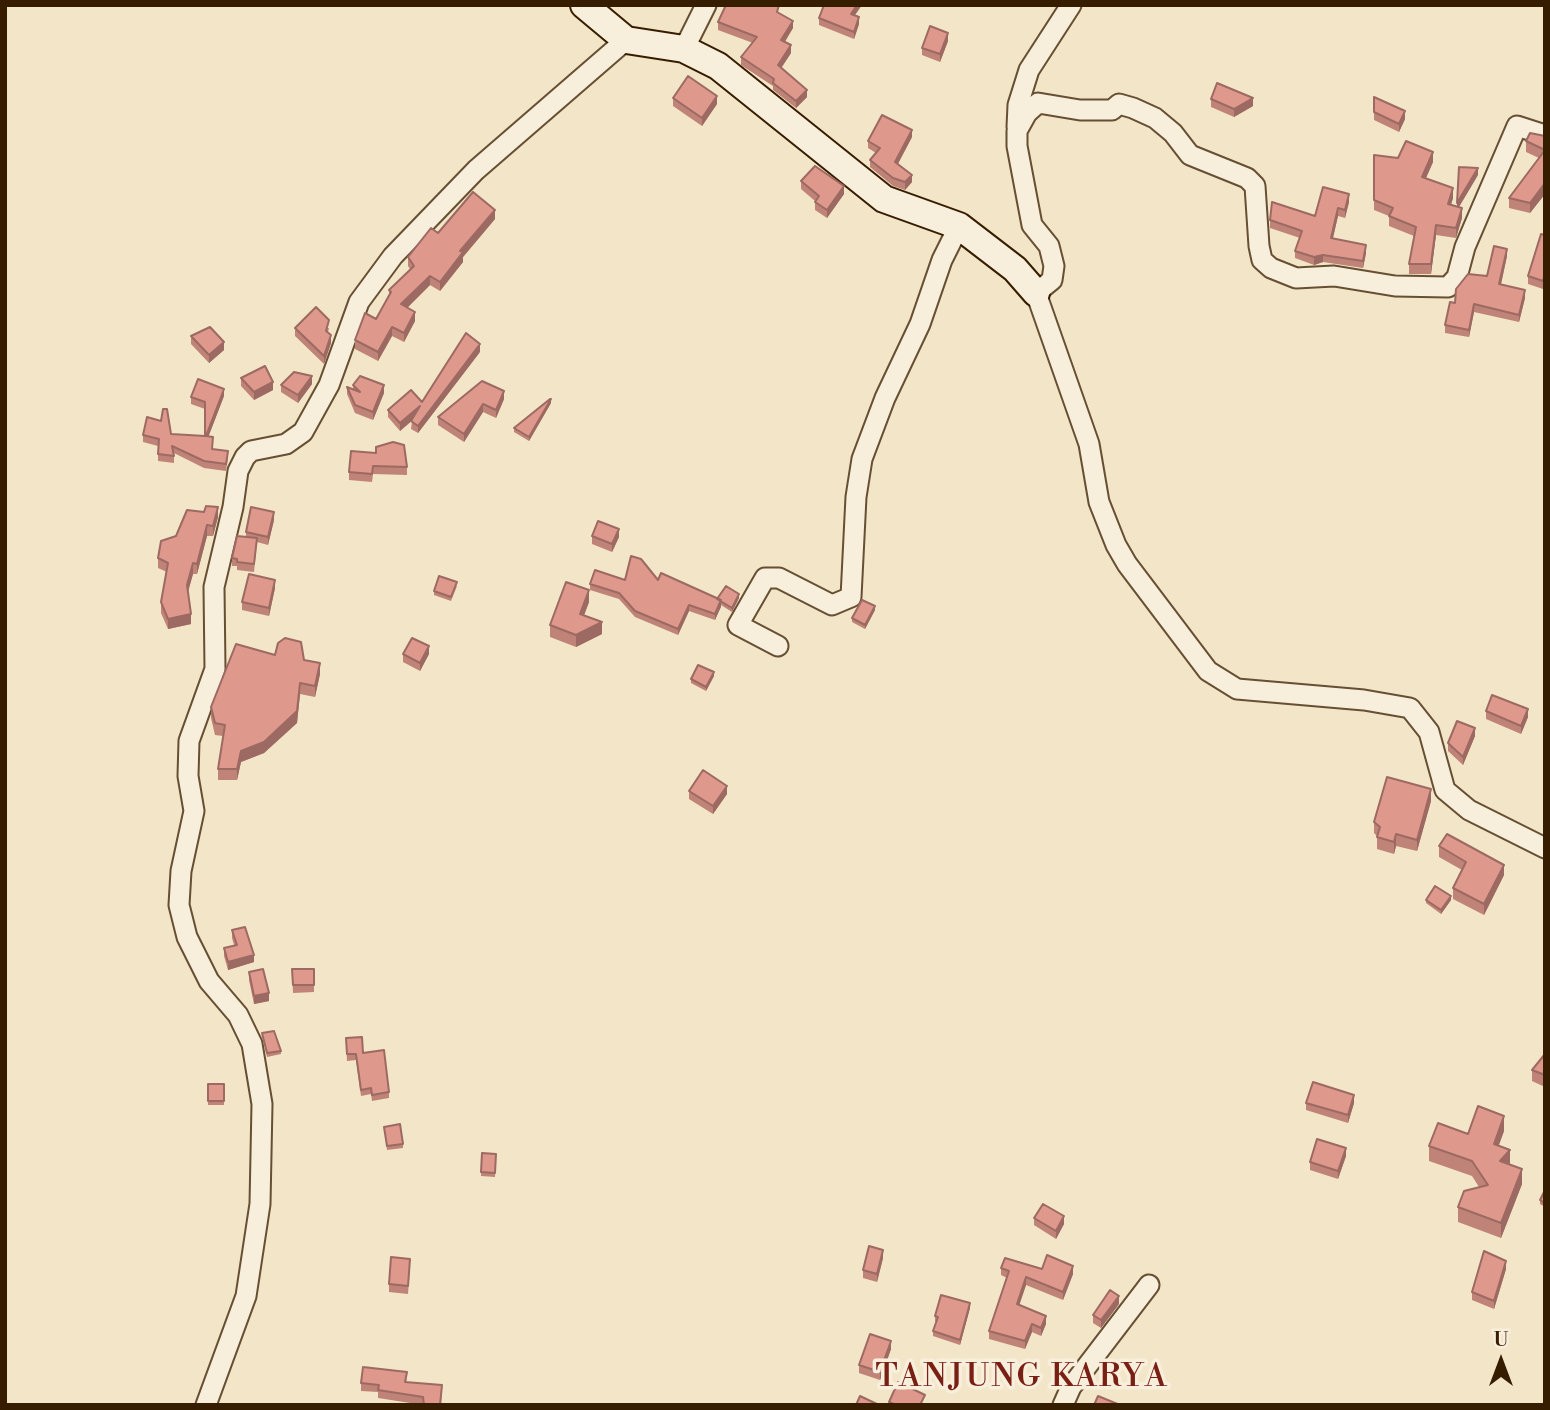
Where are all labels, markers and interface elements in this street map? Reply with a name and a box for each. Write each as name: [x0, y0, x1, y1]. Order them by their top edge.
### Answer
north arrow: [1466, 1326, 1536, 1396]
text: U: [1494, 1328, 1508, 1352]
district label: TANJUNG KARYA: [877, 1359, 1167, 1397]

